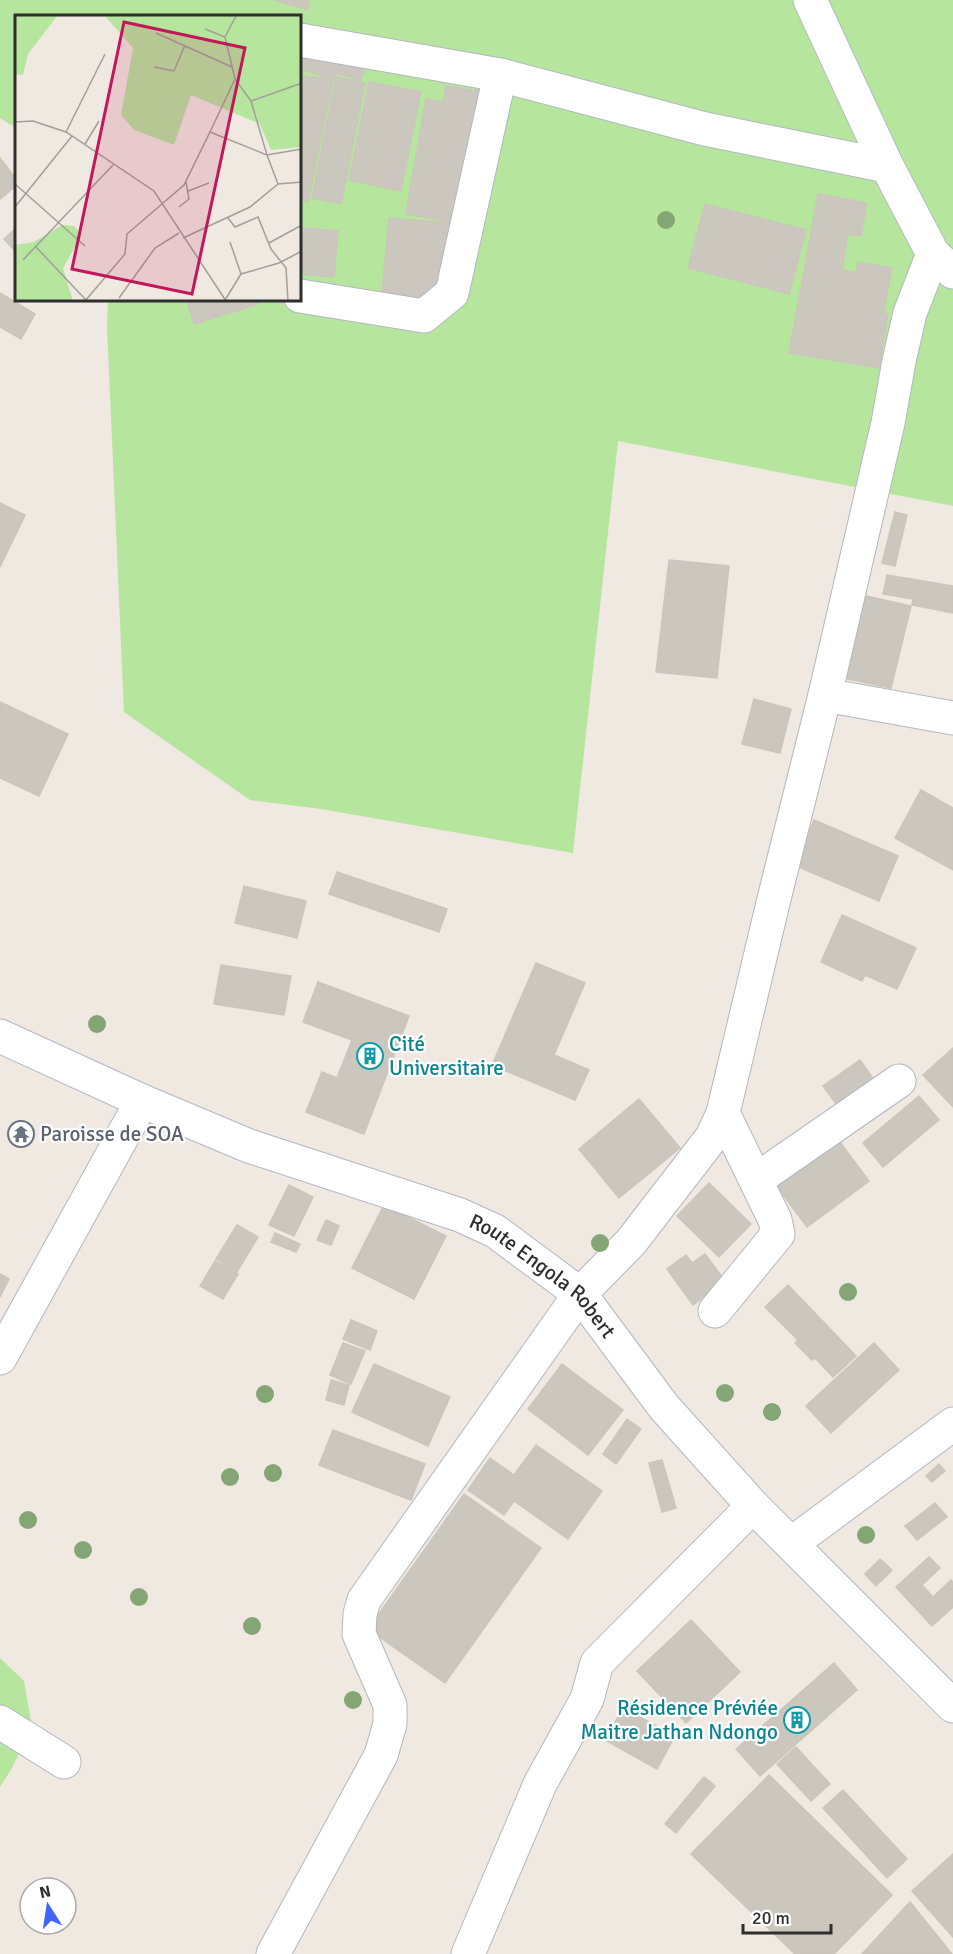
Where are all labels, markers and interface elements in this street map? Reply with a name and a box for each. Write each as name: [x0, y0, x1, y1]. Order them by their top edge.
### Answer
inset map: [15, 15, 302, 302]
place label: Cité Universitaire: [389, 1031, 504, 1081]
building icon: Cité Universitaire: [355, 1041, 385, 1071]
temple icon: Paroisse de SOA: [6, 1119, 36, 1149]
place label: Paroisse de SOA: [40, 1121, 184, 1147]
street label: Route Engola Robert: [465, 1208, 621, 1343]
place label: Résidence Préviée Maitre Jathan Ndongo: [580, 1695, 778, 1745]
building icon: Résidence Préviée Maitre Jathan Ndongo: [782, 1705, 812, 1735]
north arrow: [18, 1876, 78, 1936]
text: N: [38, 1881, 53, 1903]
scale bar: [743, 1897, 832, 1935]
text: 20 m: [752, 1907, 790, 1929]

